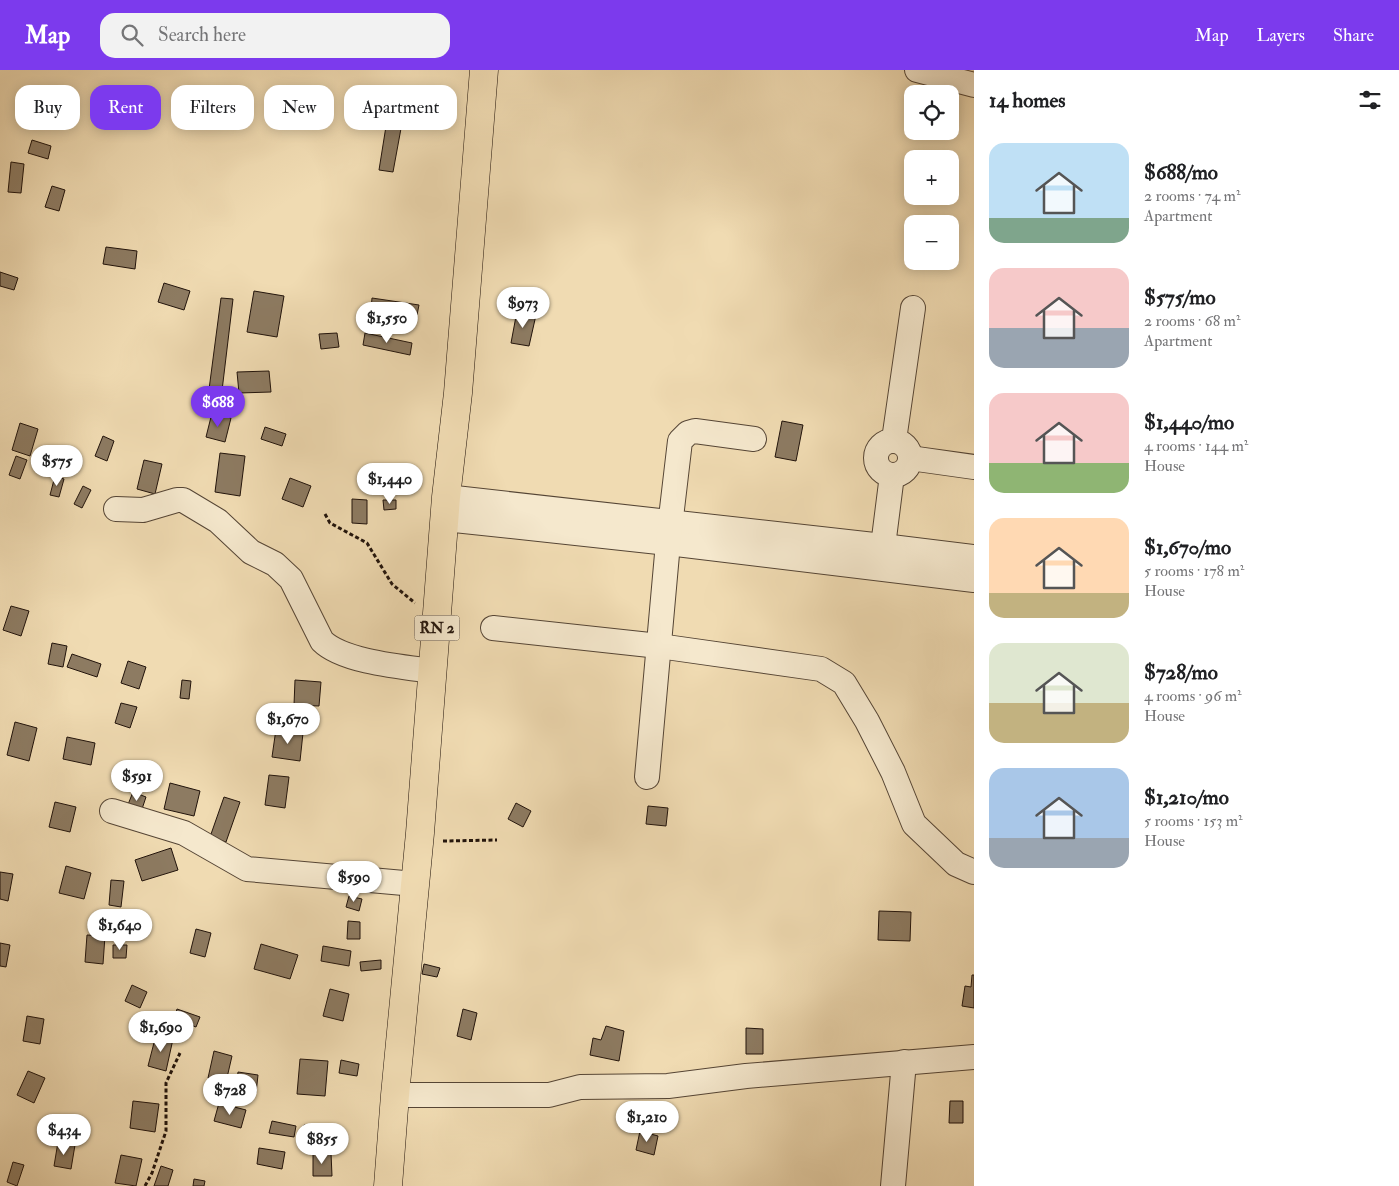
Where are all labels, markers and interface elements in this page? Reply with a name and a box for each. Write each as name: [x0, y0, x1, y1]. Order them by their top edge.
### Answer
search box: [100, 13, 450, 58]
text: Map: [25, 20, 70, 51]
icon: search: [118, 21, 146, 49]
text: Search here: [158, 23, 246, 47]
text: Map: [1195, 24, 1229, 47]
text: Layers: [1257, 24, 1305, 47]
text: Share: [1333, 24, 1374, 47]
chip: Buy: [15, 85, 80, 130]
chip: Rent: [90, 85, 161, 130]
chip: Filters: [171, 85, 254, 130]
chip: New: [264, 85, 334, 130]
chip: Apartment: [344, 85, 457, 130]
map controls: [904, 85, 959, 270]
button: locate: [904, 85, 959, 140]
icon: filters: [1356, 86, 1384, 114]
text: 14 homes: [989, 87, 1066, 114]
button: +: [904, 150, 959, 205]
text: $688/mo: [1144, 159, 1218, 186]
icon: home: [1029, 163, 1089, 223]
text: 2 rooms · 74 m²: [1144, 186, 1240, 206]
text: Apartment: [1144, 206, 1212, 226]
button: −: [904, 215, 959, 270]
text: $575/mo: [1144, 284, 1216, 311]
pin: $973: [493, 286, 553, 329]
icon: home: [1029, 288, 1089, 348]
text: $973: [508, 293, 538, 313]
pin: $1,550: [346, 302, 428, 344]
text: $1,550: [367, 308, 407, 328]
text: 2 rooms · 68 m²: [1144, 311, 1240, 331]
text: Apartment: [1144, 331, 1212, 351]
pin: $688: [188, 386, 248, 428]
text: $688: [202, 392, 234, 412]
text: $1,440/mo: [1144, 409, 1234, 436]
icon: home: [1029, 413, 1089, 473]
text: 4 rooms · 144 m²: [1144, 436, 1248, 456]
pin: $575: [27, 444, 87, 487]
text: $575: [42, 451, 72, 471]
text: House: [1144, 456, 1185, 476]
pin: $1,440: [349, 462, 431, 505]
text: $1,440: [368, 469, 412, 489]
text: $1,670/mo: [1144, 534, 1231, 561]
icon: home: [1029, 538, 1089, 598]
text: 5 rooms · 178 m²: [1144, 561, 1244, 581]
text: House: [1144, 581, 1185, 601]
road number: RN 2: [414, 616, 460, 640]
text: $728/mo: [1144, 659, 1218, 686]
icon: home: [1029, 663, 1089, 723]
text: 4 rooms · 96 m²: [1144, 686, 1242, 706]
pin: $1,670: [247, 702, 329, 745]
text: House: [1144, 706, 1185, 726]
text: $1,670: [267, 709, 309, 729]
pin: $591: [107, 760, 167, 802]
text: $591: [122, 766, 152, 786]
text: $1,210/mo: [1144, 784, 1229, 811]
icon: home: [1029, 788, 1089, 848]
text: 5 rooms · 153 m²: [1144, 811, 1243, 831]
text: House: [1144, 831, 1185, 851]
pin: $590: [324, 860, 384, 903]
text: $590: [338, 867, 370, 887]
pin: $1,640: [79, 908, 161, 951]
text: $1,640: [98, 915, 142, 935]
pin: $1,690: [120, 1010, 202, 1053]
text: $1,690: [139, 1017, 183, 1037]
pin: $728: [200, 1074, 260, 1116]
text: $728: [214, 1080, 246, 1100]
pin: $1,210: [606, 1100, 688, 1143]
text: $1,210: [627, 1107, 667, 1127]
pin: $434: [34, 1114, 94, 1156]
text: $434: [48, 1120, 80, 1140]
pin: $855: [292, 1122, 352, 1165]
text: $855: [307, 1129, 337, 1149]

